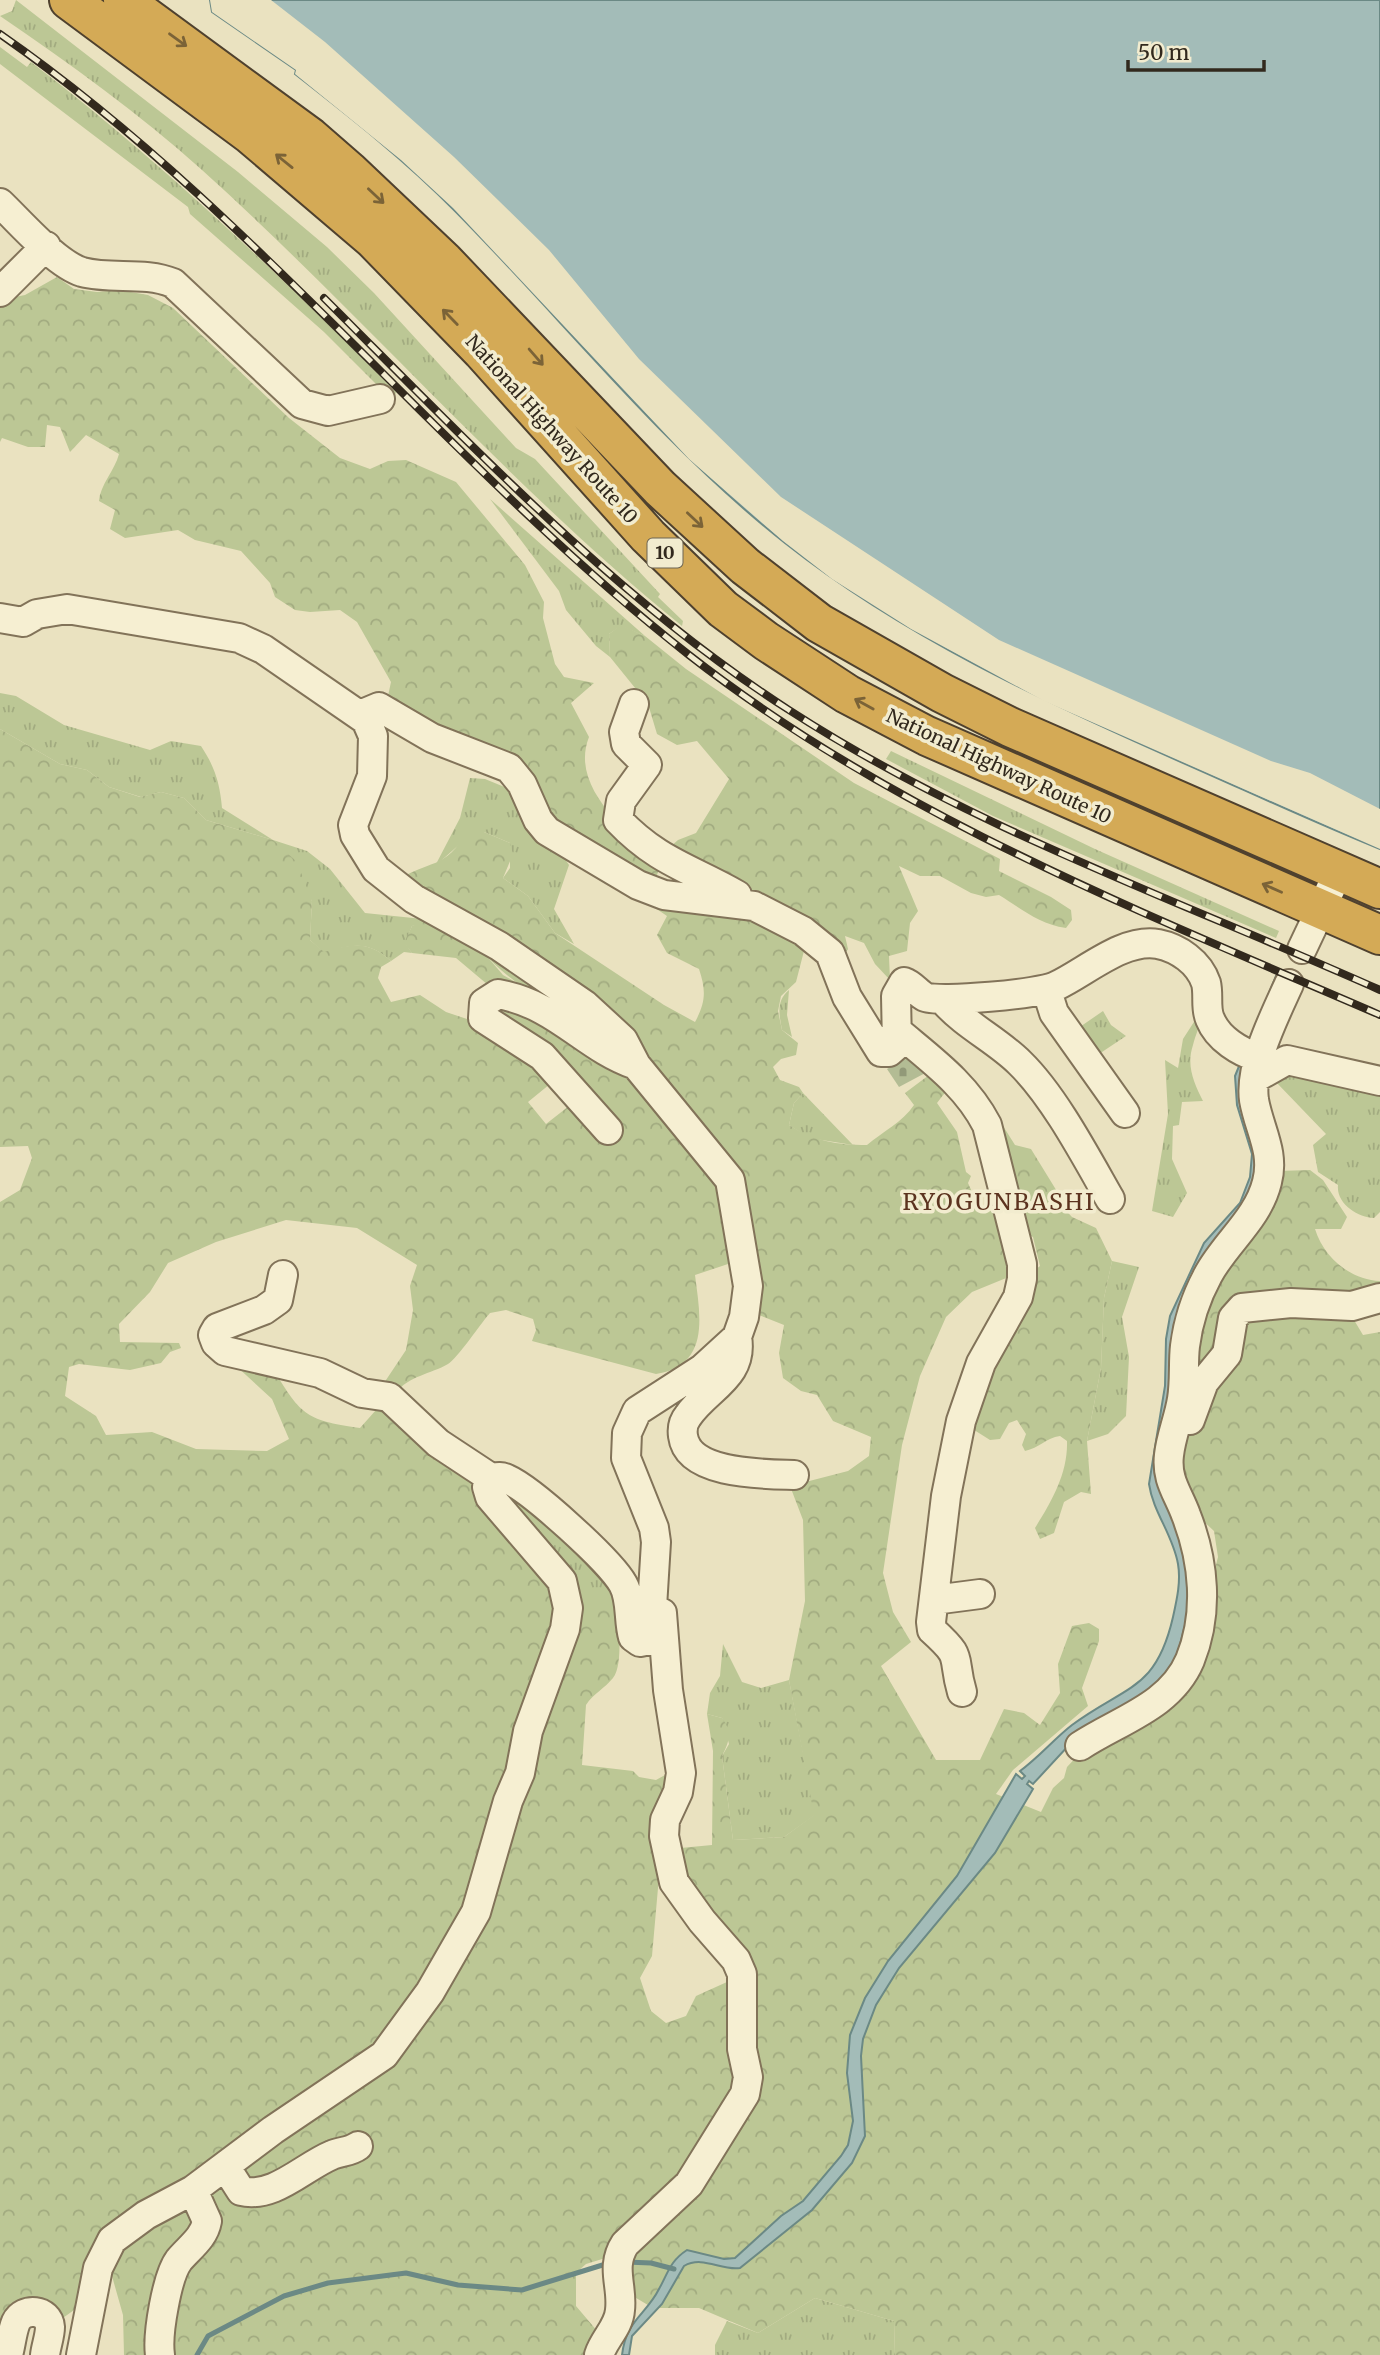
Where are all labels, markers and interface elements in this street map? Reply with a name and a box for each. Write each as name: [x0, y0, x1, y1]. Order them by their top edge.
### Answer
scale bar: [1128, 28, 1264, 72]
one-way arrow: [168, 33, 187, 47]
text: 50 m: [1138, 39, 1189, 66]
one-way arrow: [276, 153, 294, 169]
one-way arrow: [367, 187, 384, 204]
one-way arrow: [441, 309, 458, 326]
street label: National Highway Route 10: [461, 330, 643, 528]
one-way arrow: [528, 348, 544, 366]
one-way arrow: [686, 512, 703, 529]
road number: 10: [648, 538, 682, 568]
one-way arrow: [855, 696, 875, 710]
street label: National Highway Route 10: [883, 703, 1115, 829]
one-way arrow: [1262, 881, 1284, 894]
district label: RYOGUNBASHI: [903, 1187, 1095, 1216]

